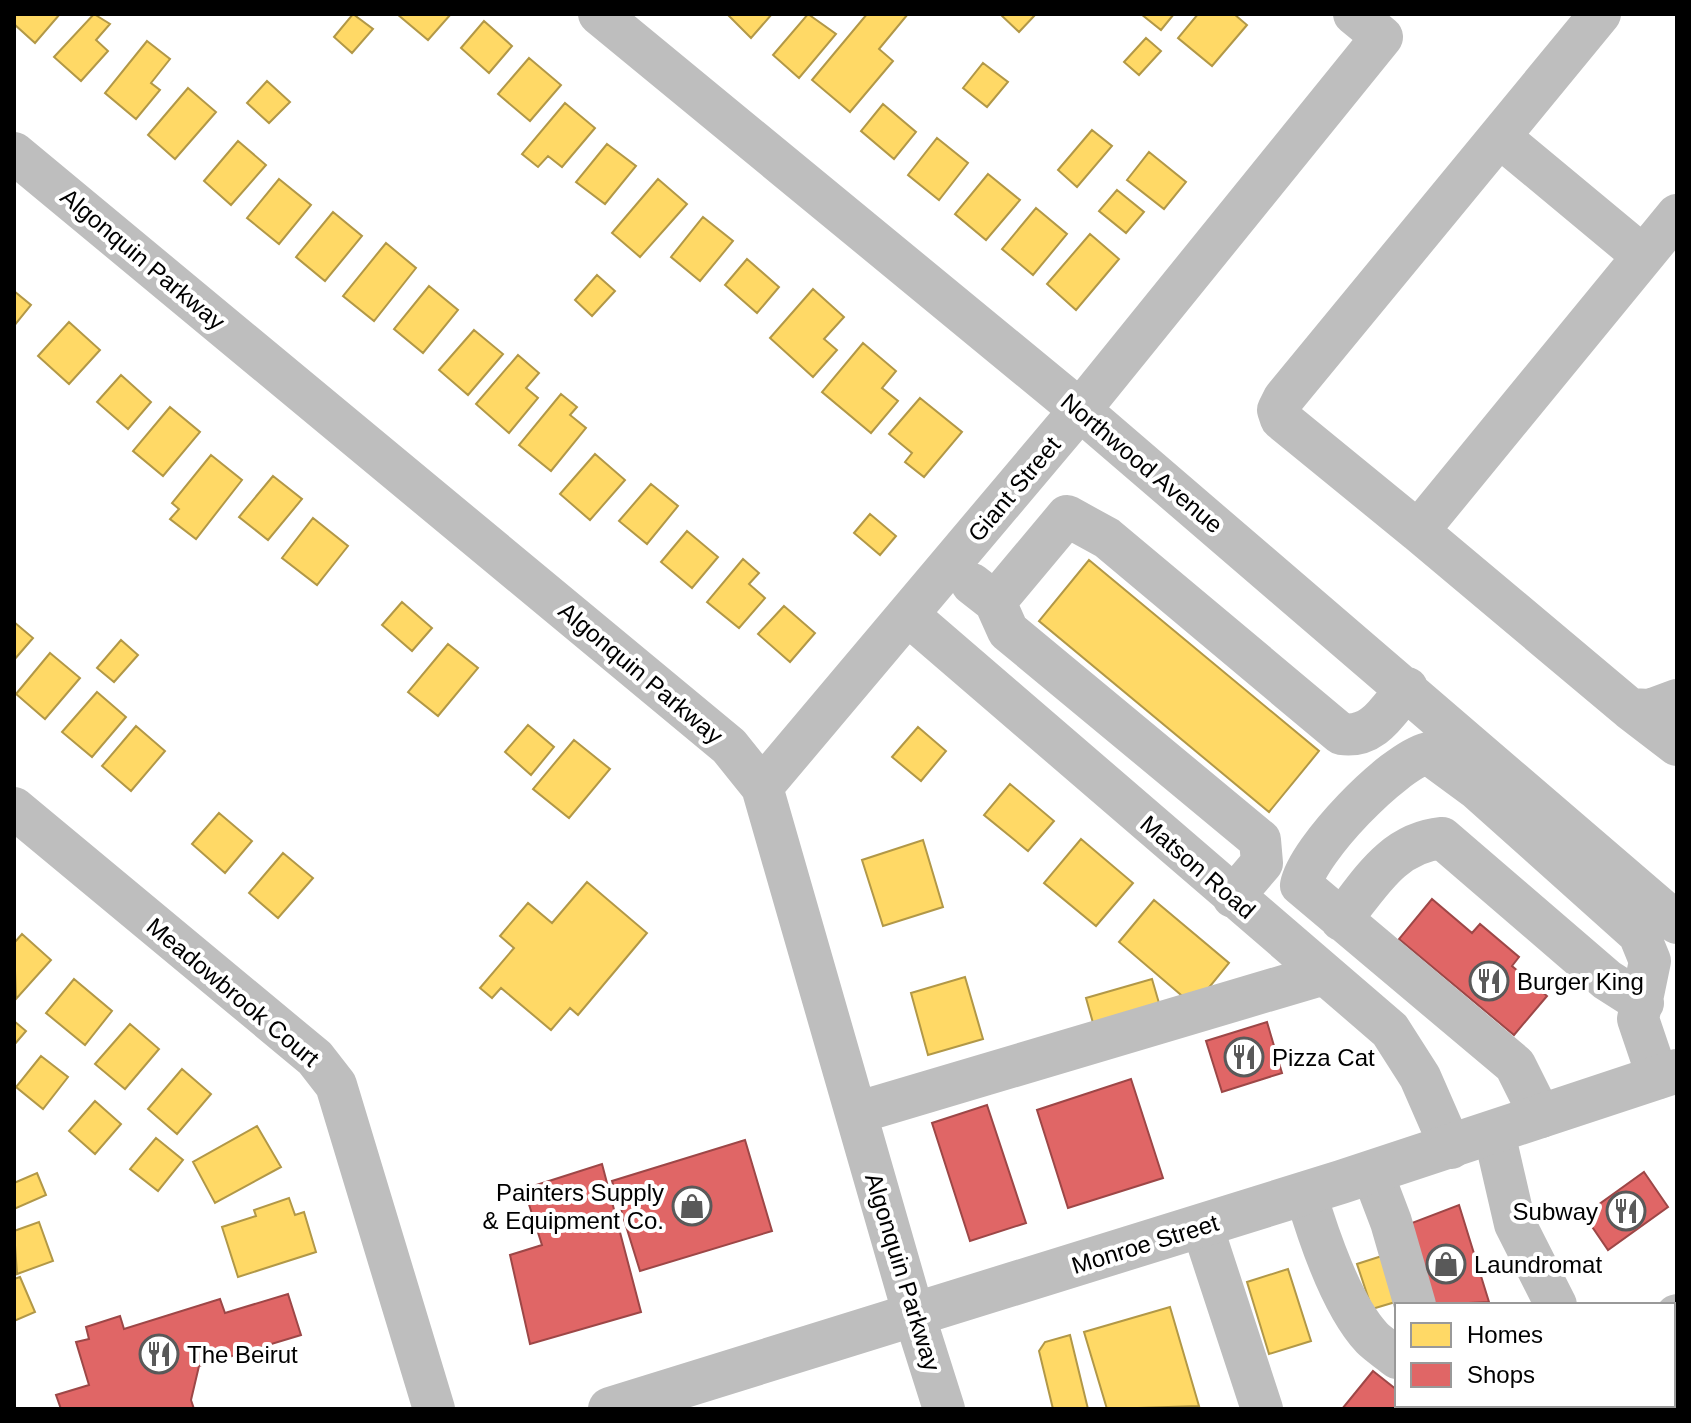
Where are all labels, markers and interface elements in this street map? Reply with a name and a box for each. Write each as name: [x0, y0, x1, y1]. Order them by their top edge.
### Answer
street label: Algonquin Parkway: [56, 183, 230, 335]
street label: Northwood Avenue: [1056, 388, 1228, 538]
street label: Giant Street: [962, 431, 1066, 547]
street label: Algonquin Parkway: [554, 597, 728, 749]
street label: Matson Road: [1135, 810, 1261, 924]
street label: Meadowbrook Court: [142, 912, 325, 1072]
restaurant icon: Burger King: [1468, 960, 1510, 1002]
place label: Burger King: [1517, 968, 1644, 995]
restaurant icon: Pizza Cat: [1223, 1036, 1265, 1078]
place label: Pizza Cat: [1272, 1044, 1375, 1071]
street label: Algonquin Parkway: [860, 1170, 946, 1374]
place label: Painters Supply & Equipment Co.: [483, 1179, 664, 1234]
shop icon: Painters Supply & Equipment Co.: [671, 1185, 713, 1227]
restaurant icon: Subway: [1605, 1190, 1647, 1232]
place label: Subway: [1513, 1198, 1598, 1225]
street label: Monroe Street: [1068, 1209, 1222, 1279]
shop icon: Laundromat: [1425, 1243, 1467, 1285]
place label: Laundromat: [1474, 1251, 1602, 1278]
legend: [1395, 1303, 1675, 1407]
text: Homes: [1467, 1321, 1543, 1348]
restaurant icon: The Beirut: [138, 1333, 180, 1375]
place label: The Beirut: [187, 1341, 298, 1368]
text: Shops: [1467, 1361, 1535, 1388]

